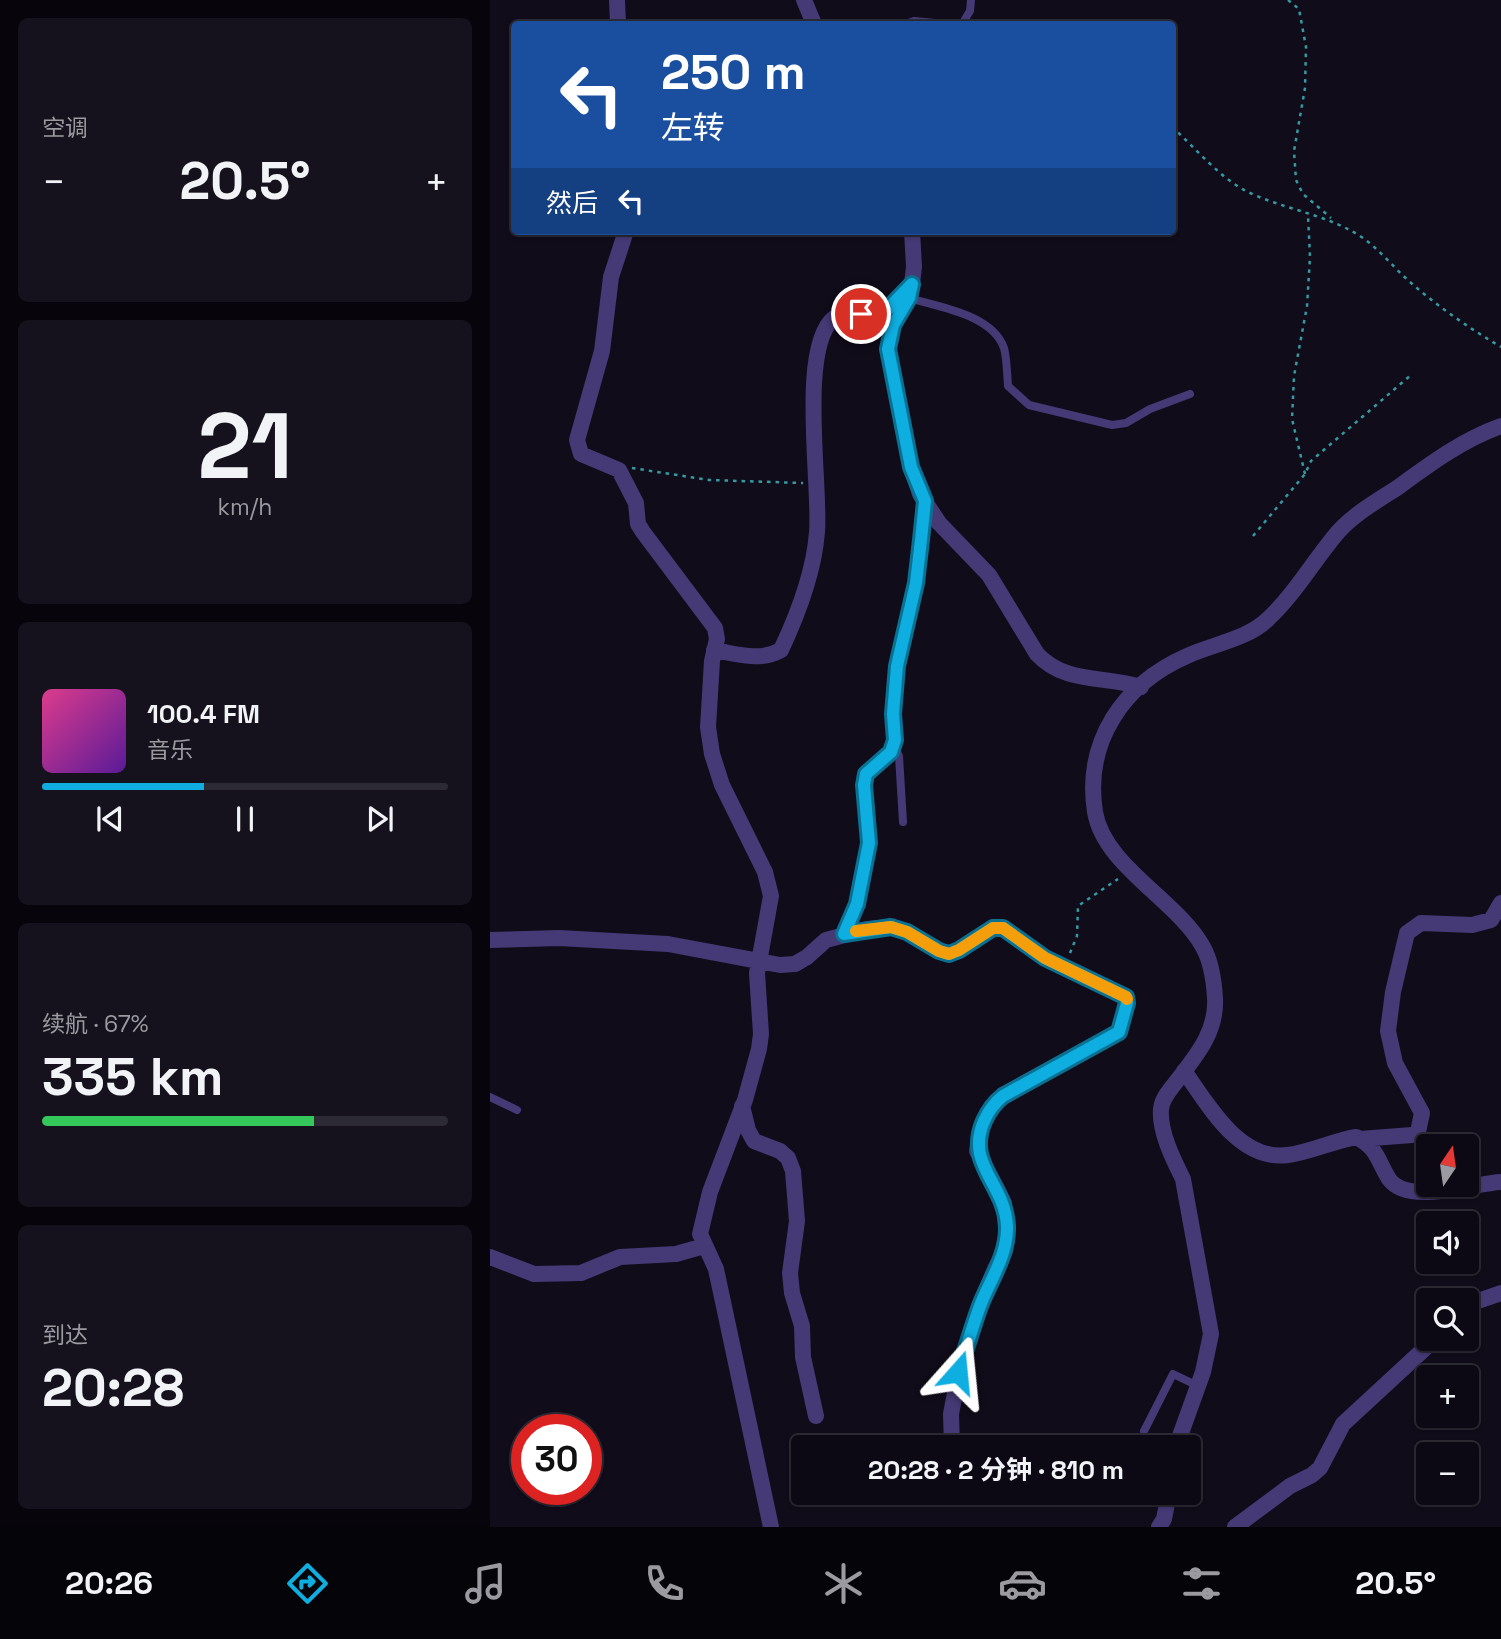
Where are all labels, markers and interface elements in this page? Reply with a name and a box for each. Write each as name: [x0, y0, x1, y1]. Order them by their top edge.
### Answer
text: 250 m: [661, 41, 806, 103]
icon: left: [546, 49, 637, 140]
text: 左转: [661, 108, 725, 148]
text: 空调: [42, 113, 88, 143]
text: 20.5°: [179, 148, 311, 214]
text: −: [42, 158, 66, 206]
text: +: [424, 158, 448, 206]
icon: left: [612, 182, 650, 220]
text: 然后: [546, 186, 598, 220]
pin: [831, 284, 891, 344]
icon: arrive: [842, 295, 880, 333]
text: 21: [197, 388, 293, 505]
text: km/h: [218, 492, 272, 522]
text: 100.4 FM: [147, 697, 260, 731]
text: 音乐: [147, 735, 193, 765]
icon: previous: [91, 800, 129, 838]
icon: pause: [226, 800, 264, 838]
icon: next: [361, 800, 399, 838]
text: 续航 · 67%: [42, 1009, 149, 1039]
text: 335 km: [42, 1044, 223, 1110]
north arrow: [1416, 1134, 1479, 1197]
map controls: [1416, 1134, 1479, 1505]
button: sound: [1416, 1211, 1479, 1274]
button: search: [1416, 1288, 1479, 1351]
text: 到达: [42, 1320, 88, 1350]
position arrow: [921, 1335, 995, 1409]
text: 20:28: [42, 1355, 184, 1421]
button: +: [1416, 1365, 1479, 1428]
speed limit sign: 30: [511, 1414, 602, 1505]
button: −: [1416, 1442, 1479, 1505]
text: 20:28 · 2 分钟 · 810 m: [868, 1453, 1124, 1487]
icon: directions: [283, 1559, 332, 1608]
icon: music: [461, 1559, 510, 1608]
icon: phone: [640, 1559, 689, 1608]
icon: climate: [819, 1559, 868, 1608]
icon: car: [998, 1559, 1047, 1608]
icon: filters: [1177, 1559, 1226, 1608]
text: 20:26: [65, 1563, 153, 1603]
text: 20.5°: [1355, 1563, 1436, 1603]

